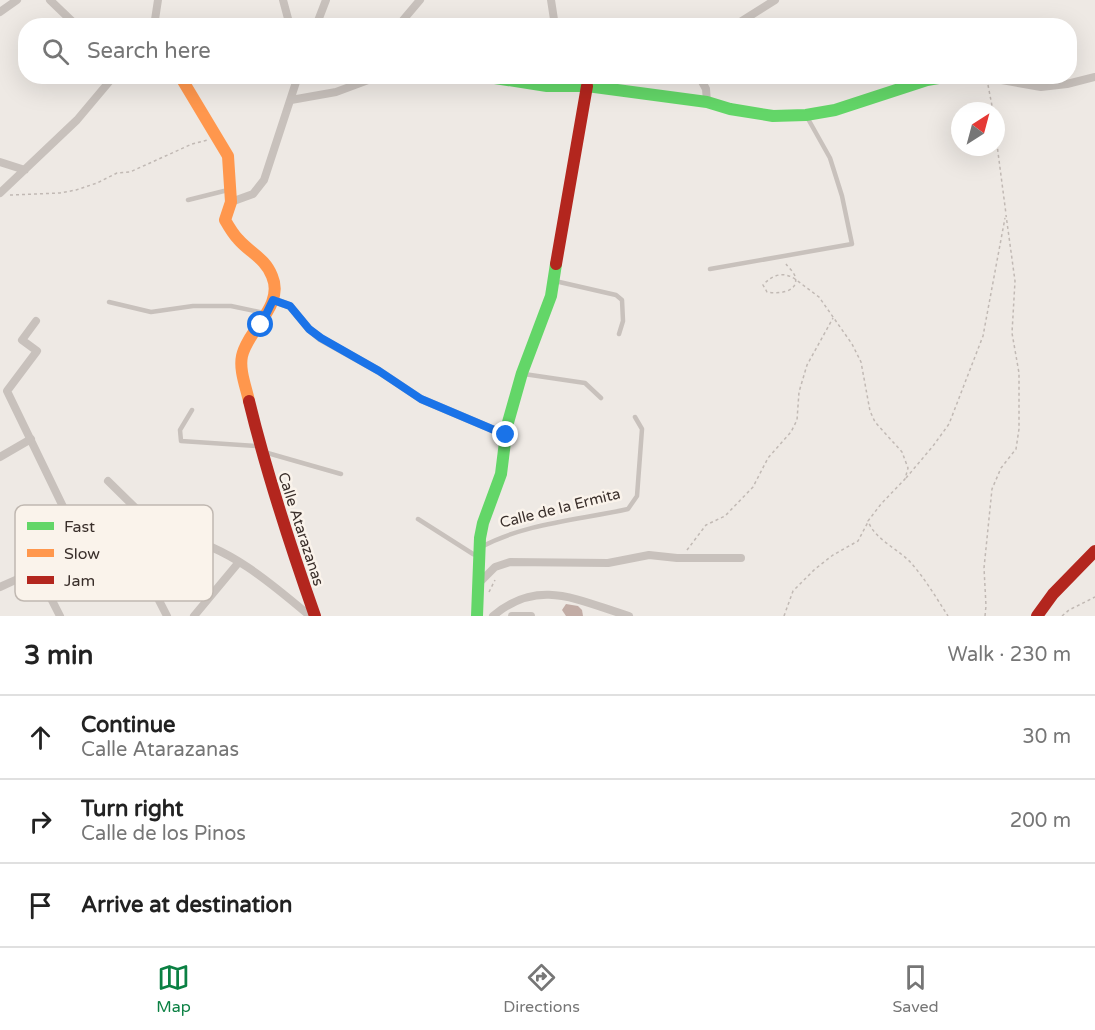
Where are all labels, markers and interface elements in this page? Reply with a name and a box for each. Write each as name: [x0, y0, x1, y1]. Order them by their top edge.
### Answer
search box: [18, 18, 1077, 84]
icon: search: [39, 35, 72, 68]
text: Search here: [87, 38, 211, 64]
north arrow: [951, 102, 1005, 156]
route start: [247, 311, 273, 337]
route end: [492, 421, 518, 447]
street label: Calle Atarazanas: [274, 470, 328, 588]
street label: Calle de la Ermita: [498, 484, 622, 532]
legend: [15, 505, 213, 601]
text: Fast: [64, 517, 95, 537]
text: Slow: [64, 544, 100, 564]
text: Jam: [64, 571, 95, 591]
text: 3 min: [24, 640, 93, 671]
text: Walk · 230 m: [948, 643, 1071, 667]
text: Continue: [81, 712, 176, 738]
icon: ahead: [24, 721, 57, 754]
text: 30 m: [1022, 725, 1071, 749]
text: Calle Atarazanas: [81, 738, 239, 762]
text: Turn right: [81, 796, 183, 822]
icon: right: [24, 805, 57, 838]
text: 200 m: [1010, 809, 1071, 833]
text: Calle de los Pinos: [81, 822, 246, 846]
icon: arrive: [24, 889, 57, 922]
text: Arrive at destination: [81, 892, 292, 918]
tab: Map: [156, 961, 191, 1017]
tab: Directions: [503, 961, 580, 1017]
tab: Saved: [892, 961, 939, 1017]

